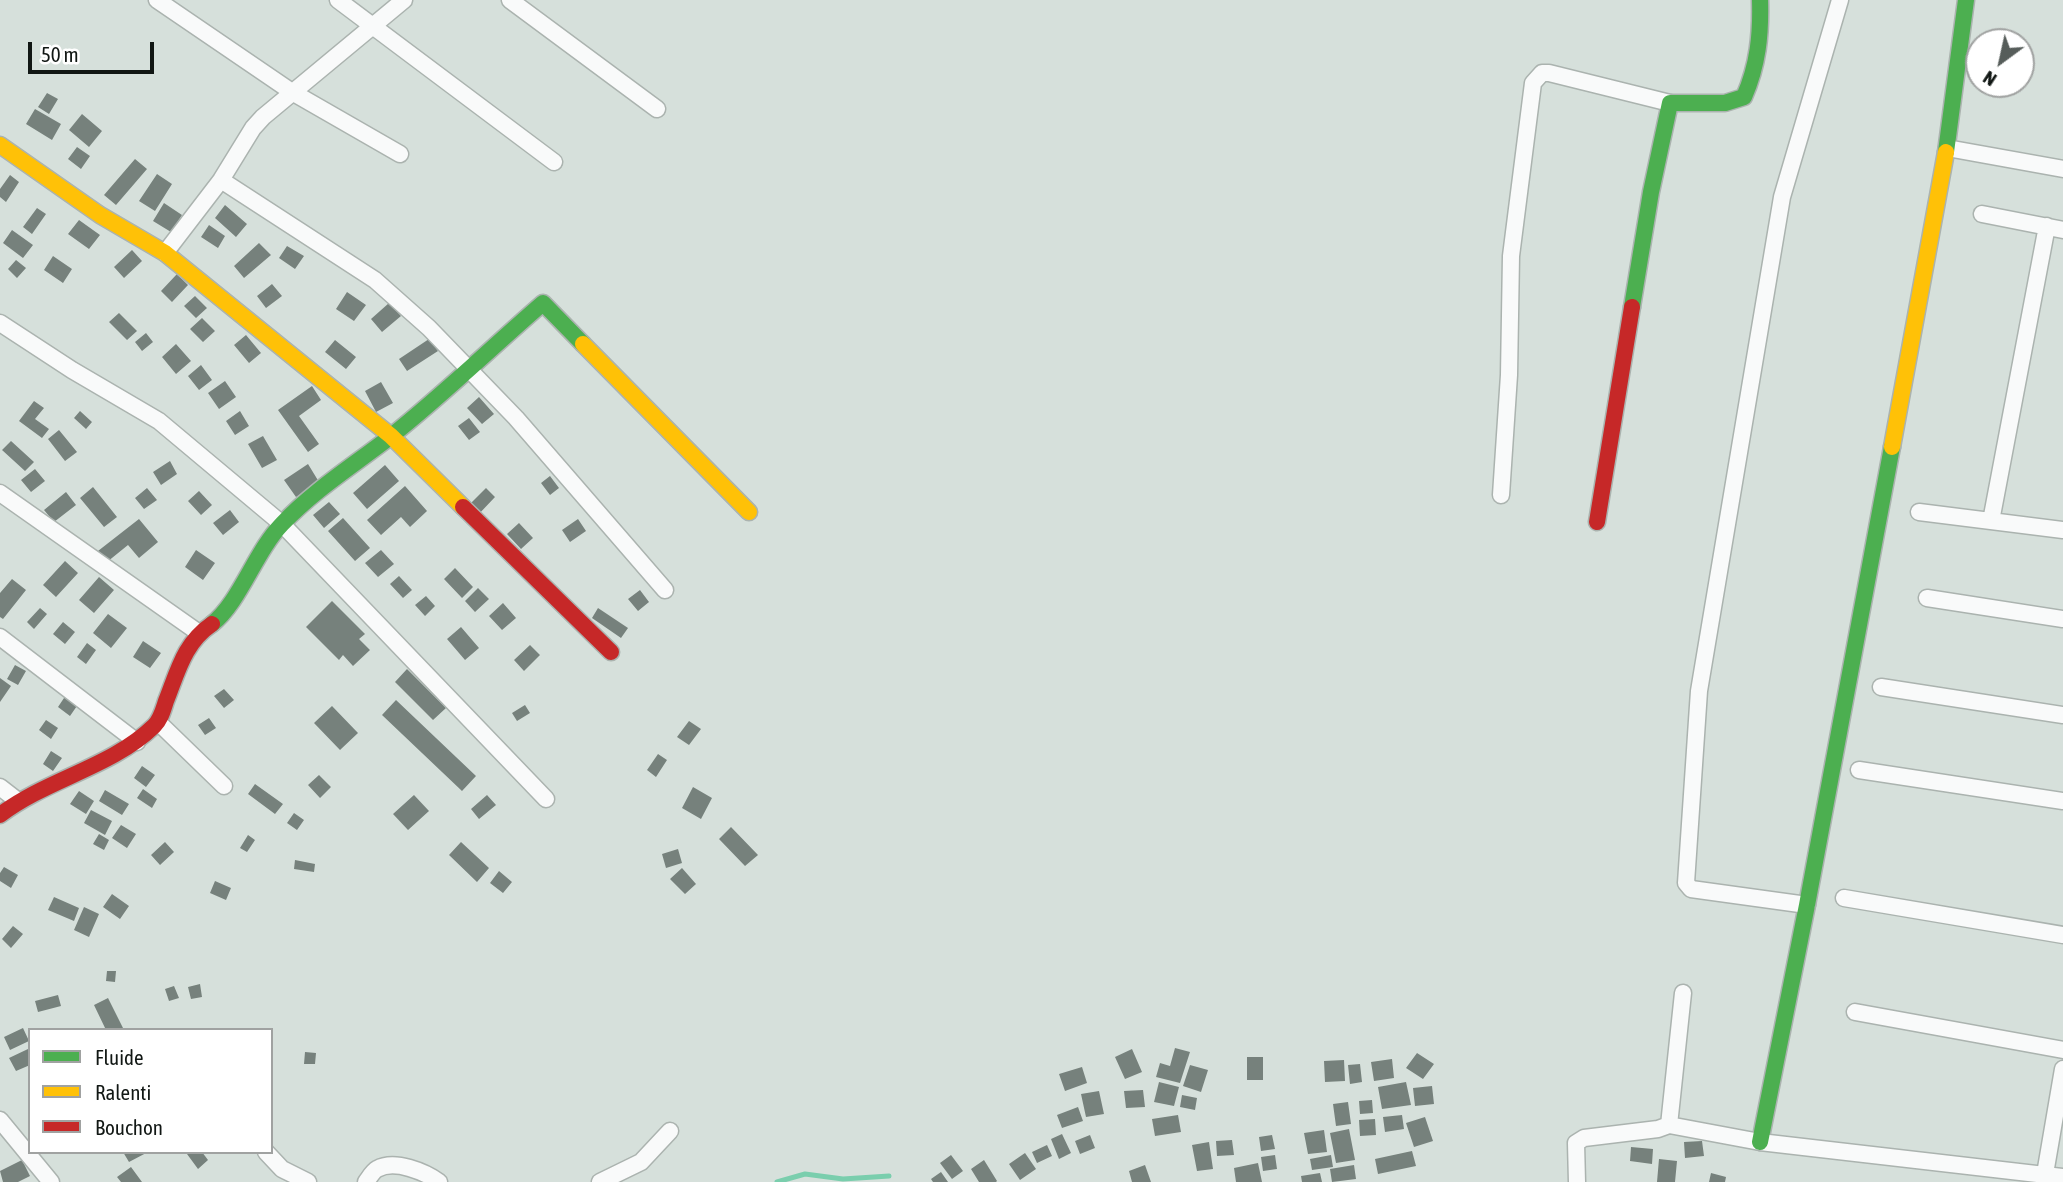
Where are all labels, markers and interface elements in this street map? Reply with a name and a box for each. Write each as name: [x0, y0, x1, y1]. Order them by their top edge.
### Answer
scale bar: [32, 28, 158, 72]
north arrow: [1965, 28, 2035, 98]
text: 50 m: [41, 42, 79, 66]
text: N: [1979, 67, 2000, 91]
legend: [28, 1028, 273, 1154]
text: Fluide: [95, 1045, 144, 1069]
text: Ralenti: [95, 1080, 151, 1104]
text: Bouchon: [95, 1115, 163, 1139]

